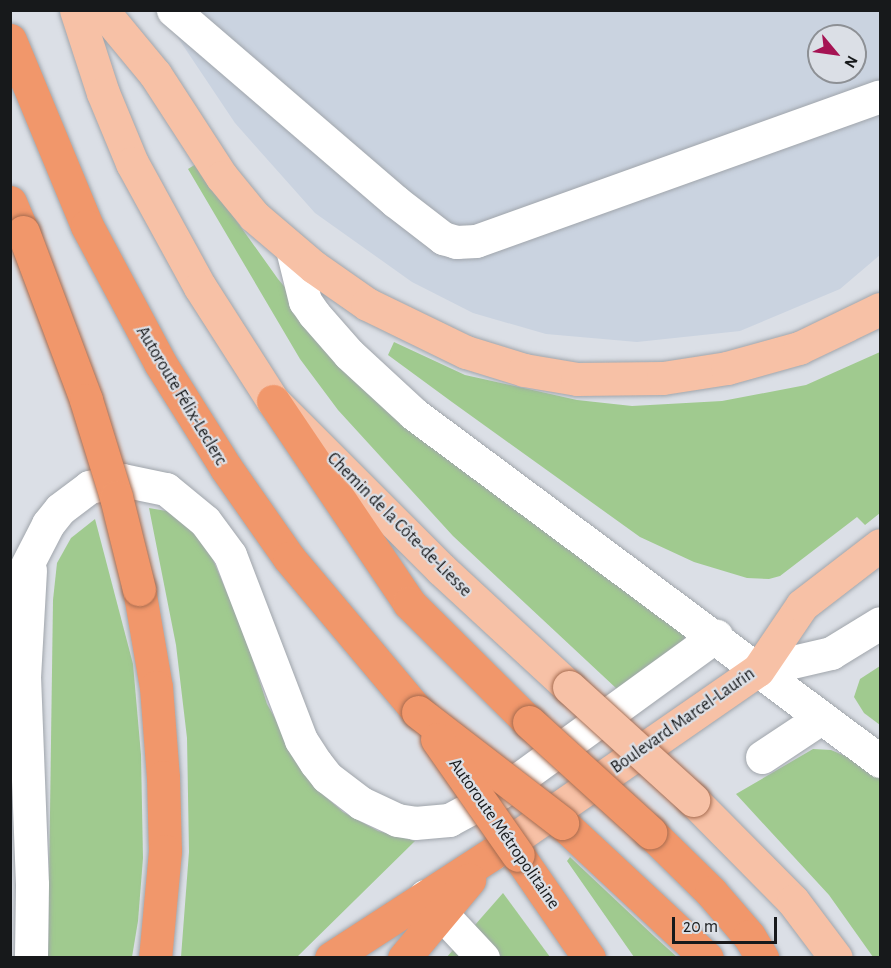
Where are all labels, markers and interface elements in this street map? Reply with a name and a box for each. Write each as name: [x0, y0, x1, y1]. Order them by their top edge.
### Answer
north arrow: [807, 24, 867, 84]
text: N: [841, 53, 861, 71]
street label: Autoroute Félix-Leclerc: [131, 323, 231, 469]
street label: Chemin de la Côte-de-Liesse: [322, 448, 476, 602]
street label: Boulevard Marcel-Laurin: [607, 663, 759, 779]
street label: Autoroute Métropolitaine: [444, 754, 564, 914]
scale bar: [675, 905, 780, 943]
text: 20 m: [683, 918, 718, 936]

